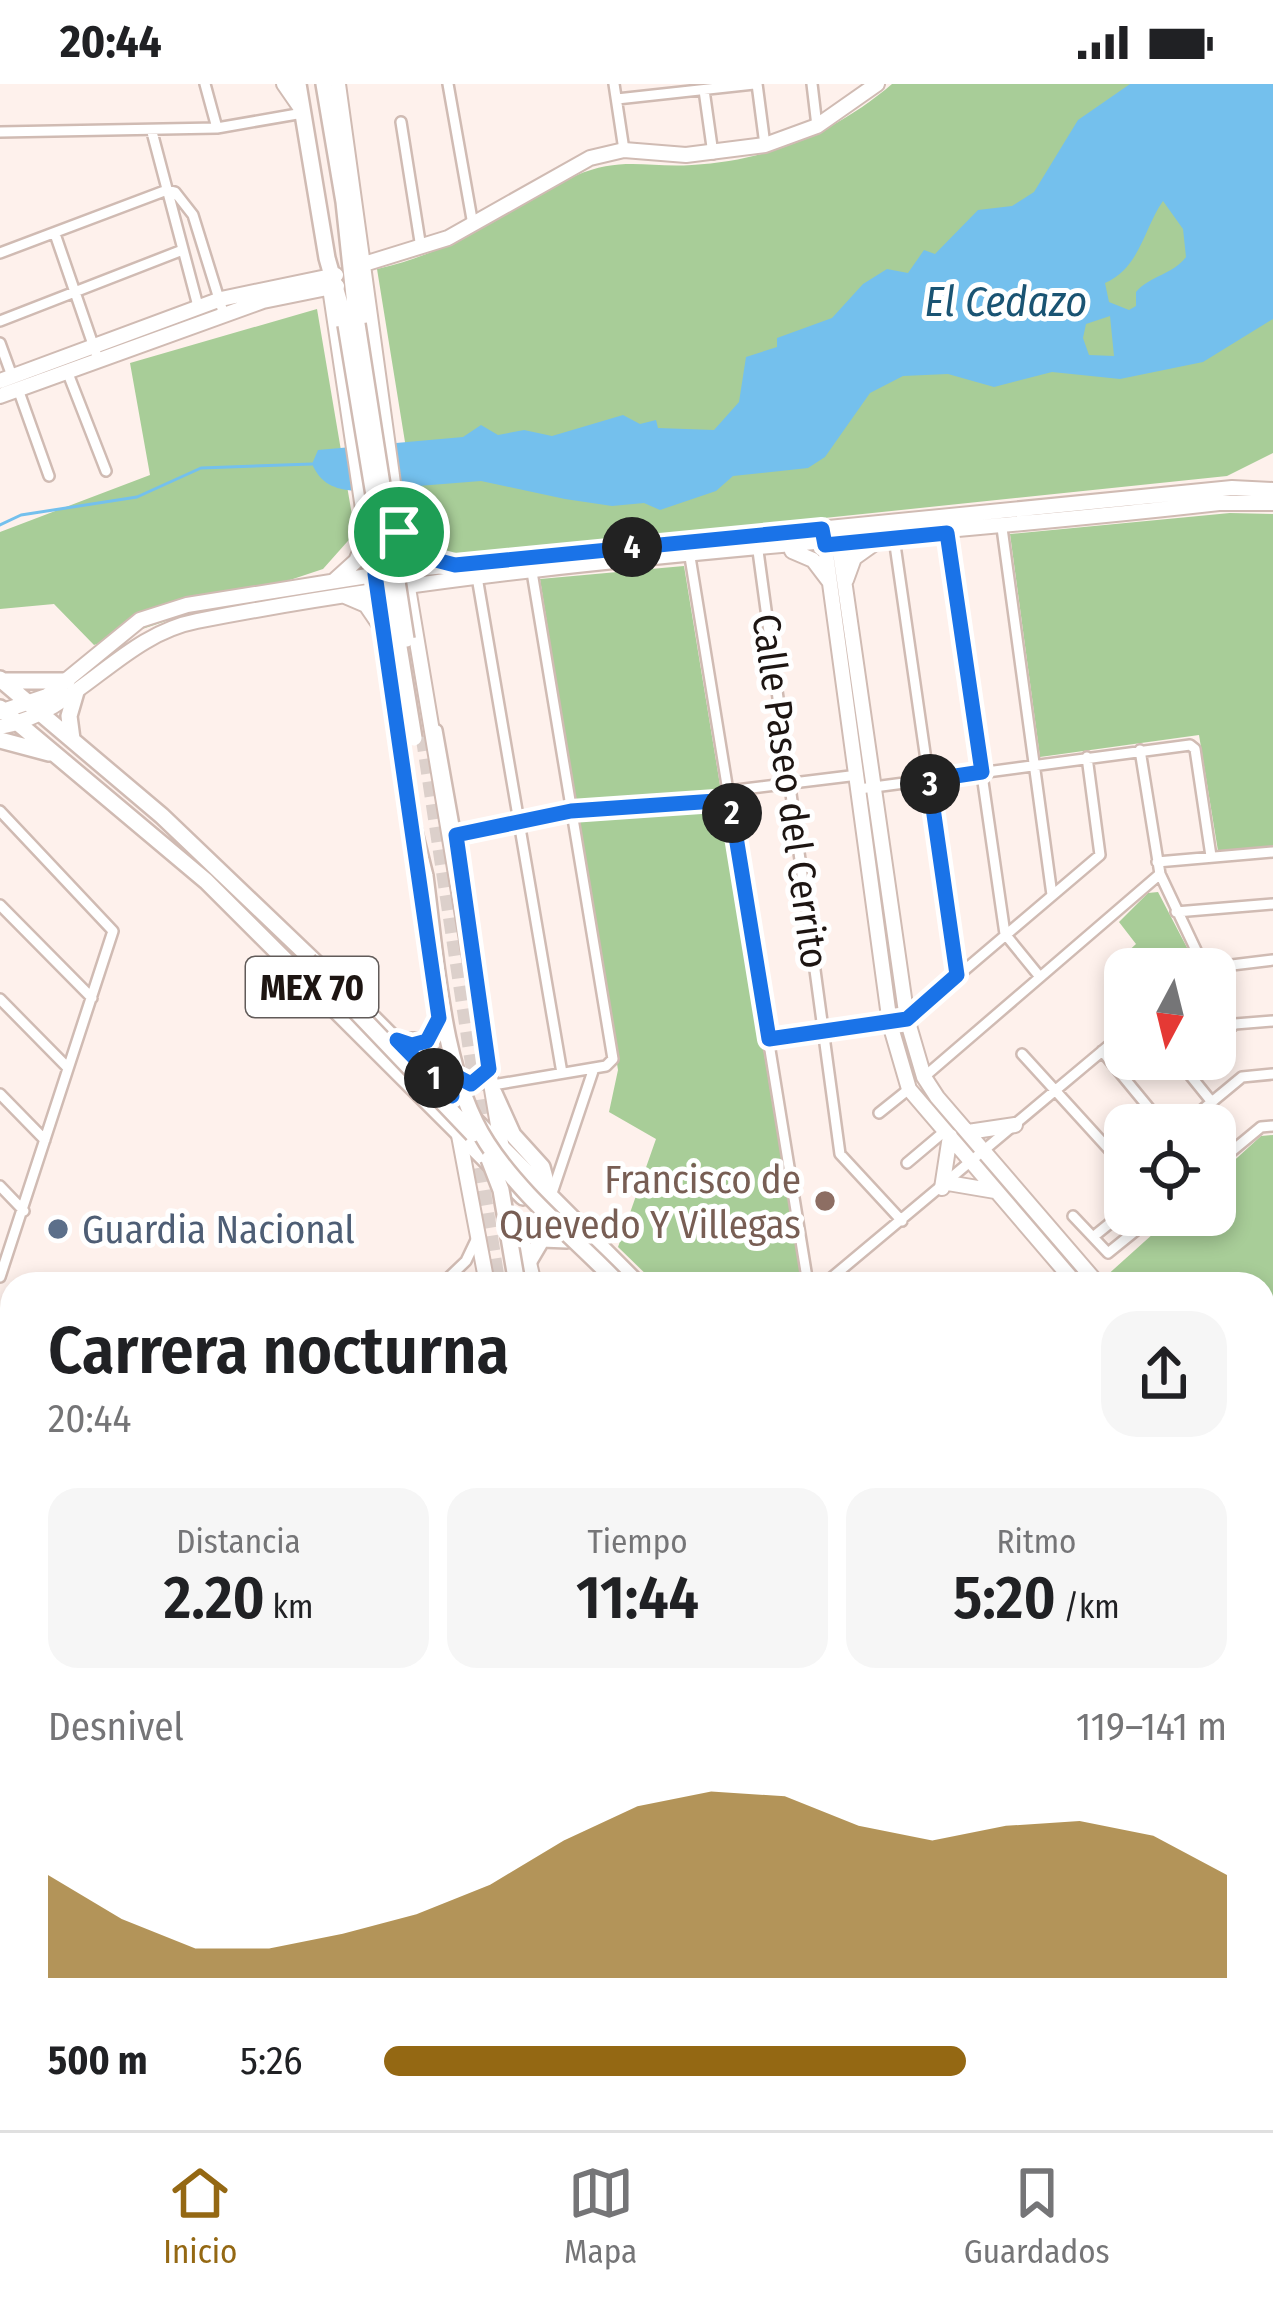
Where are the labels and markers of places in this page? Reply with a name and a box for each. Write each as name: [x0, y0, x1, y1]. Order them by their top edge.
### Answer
pin: [348, 481, 450, 583]
pin: 4: [602, 517, 662, 577]
pin: 3: [900, 754, 960, 814]
pin: 2: [702, 783, 762, 843]
pin: 1: [404, 1048, 464, 1108]
place label: Francisco de Quevedo Y Villegas: [499, 1157, 801, 1248]
marker: Francisco de Quevedo Y Villegas: [812, 1188, 838, 1214]
place label: Guardia Nacional: [82, 1207, 355, 1253]
marker: Guardia Nacional: [45, 1216, 71, 1242]

